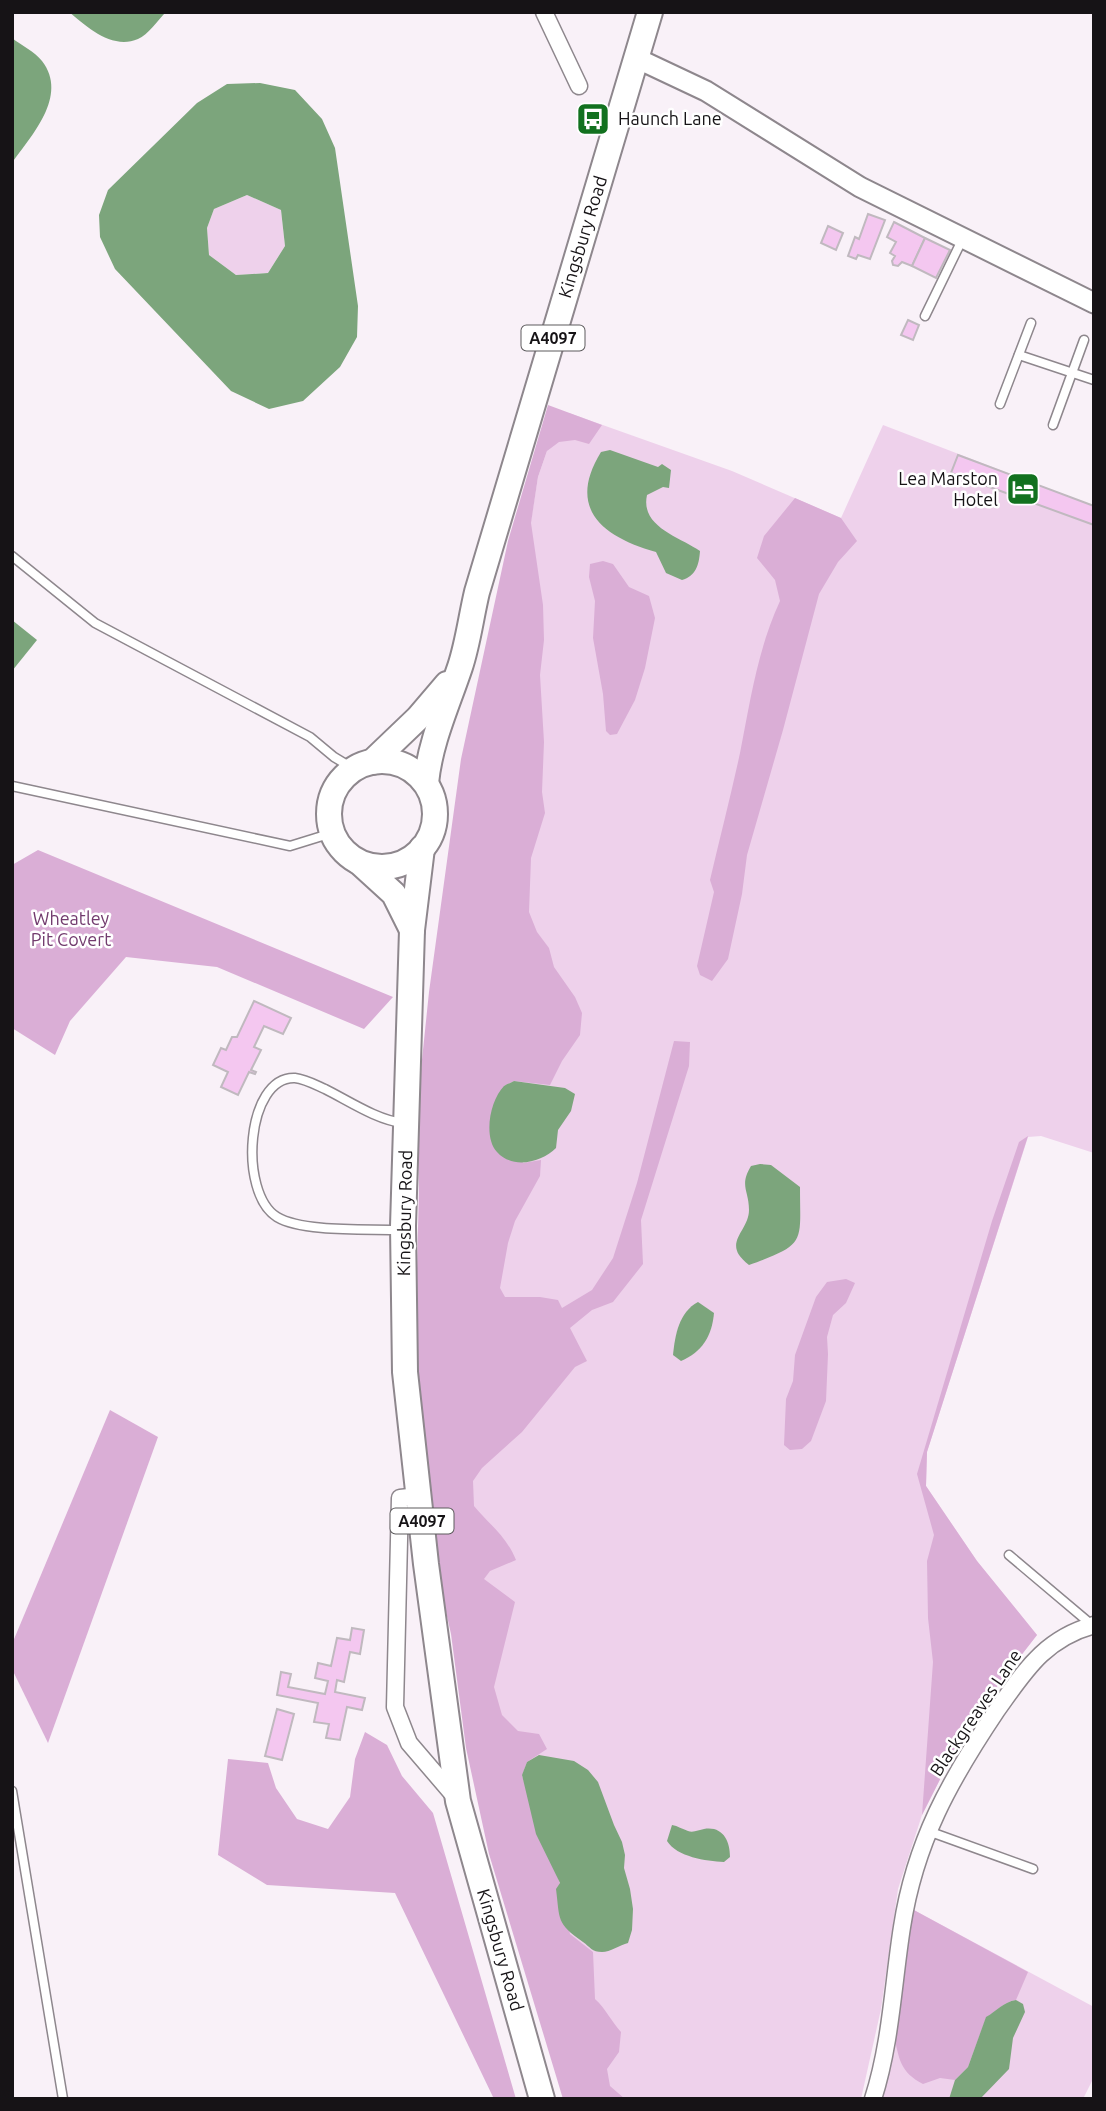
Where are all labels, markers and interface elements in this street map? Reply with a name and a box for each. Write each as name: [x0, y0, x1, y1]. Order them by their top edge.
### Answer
bus stop icon: Haunch Lane: [574, 100, 612, 138]
place label: Haunch Lane: [618, 108, 722, 128]
street label: Kingsbury Road: [554, 173, 610, 300]
road number: A4097: [522, 326, 584, 350]
place label: Lea Marston Hotel: [898, 468, 998, 509]
hotel icon: Lea Marston Hotel: [1004, 470, 1042, 508]
park label: Wheatley Pit Covert: [31, 908, 111, 949]
street label: Kingsbury Road: [393, 1150, 415, 1276]
road number: A4097: [390, 1508, 453, 1534]
street label: Blackgreaves Lane: [925, 1645, 1025, 1779]
street label: Kingsbury Road: [474, 1886, 528, 2013]

